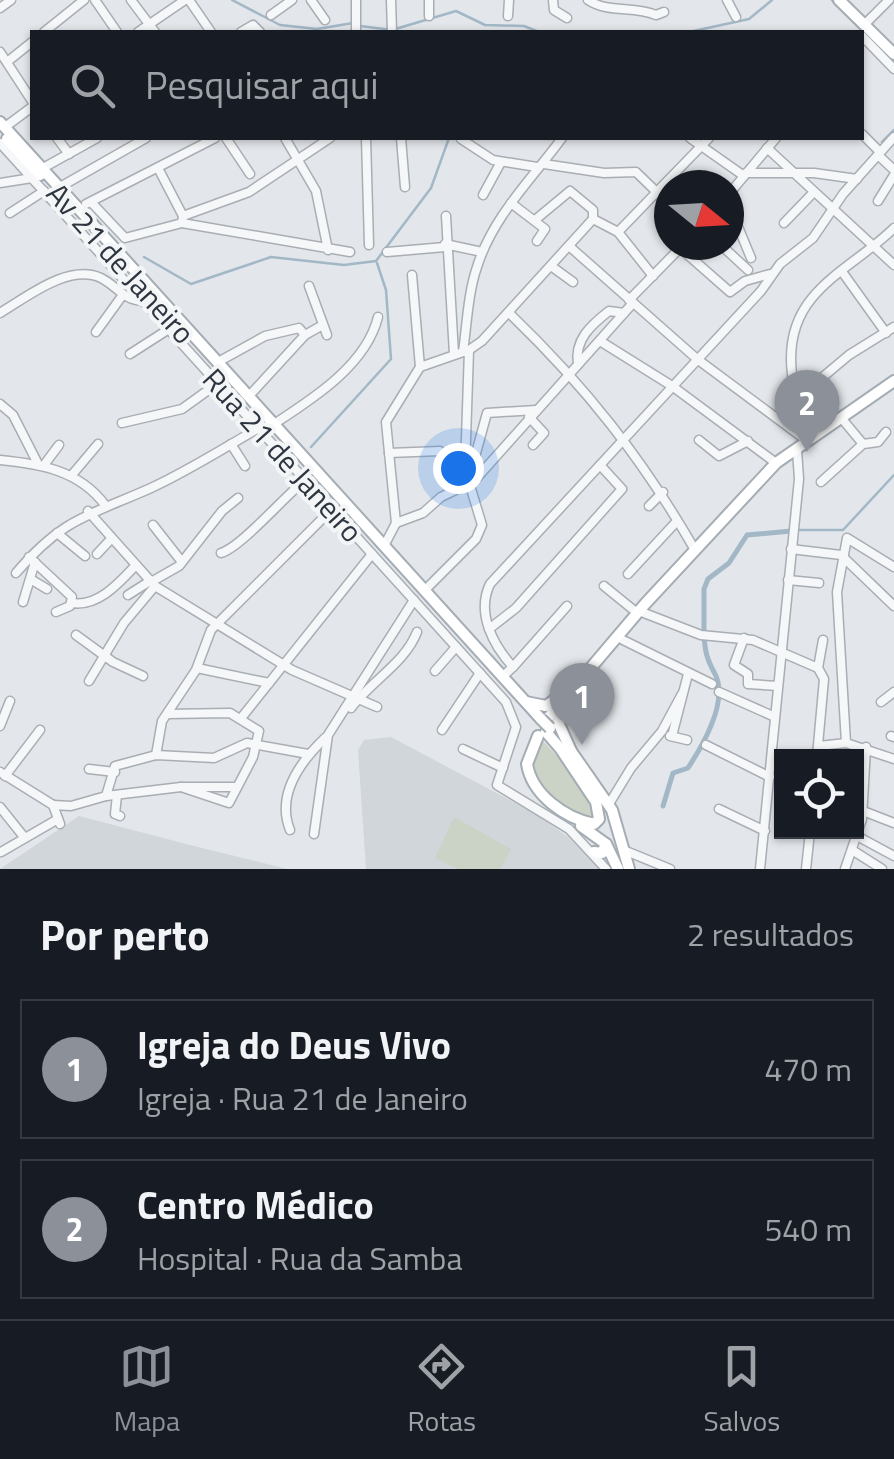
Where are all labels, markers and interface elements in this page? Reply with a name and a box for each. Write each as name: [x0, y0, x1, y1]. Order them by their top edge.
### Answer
search box: [30, 30, 864, 140]
text: Pesquisar aqui: [145, 56, 378, 114]
icon: search: [65, 58, 120, 113]
north arrow: [654, 170, 744, 260]
street label: Av 21 de Janeiro: [36, 172, 206, 354]
street label: Rua 21 de Janeiro: [192, 357, 374, 553]
pin: 2: [774, 370, 840, 452]
your location: [433, 443, 484, 494]
pin: 1: [550, 662, 614, 745]
map controls: [774, 749, 864, 839]
button: locate: [774, 749, 864, 839]
text: Por perto: [40, 902, 209, 966]
text: 2 resultados: [687, 910, 854, 958]
text: Igreja do Deus Vivo: [137, 1016, 451, 1074]
text: 1: [66, 1045, 83, 1093]
text: 470 m: [764, 1045, 852, 1093]
text: Igreja · Rua 21 de Janeiro: [137, 1074, 468, 1122]
text: Centro Médico: [137, 1176, 374, 1234]
text: 2: [66, 1205, 83, 1253]
text: 540 m: [764, 1205, 852, 1253]
text: Hospital · Rua da Samba: [137, 1234, 462, 1282]
tab: Mapa: [114, 1339, 180, 1442]
tab: Rotas: [408, 1339, 476, 1442]
tab: Salvos: [704, 1339, 780, 1442]

